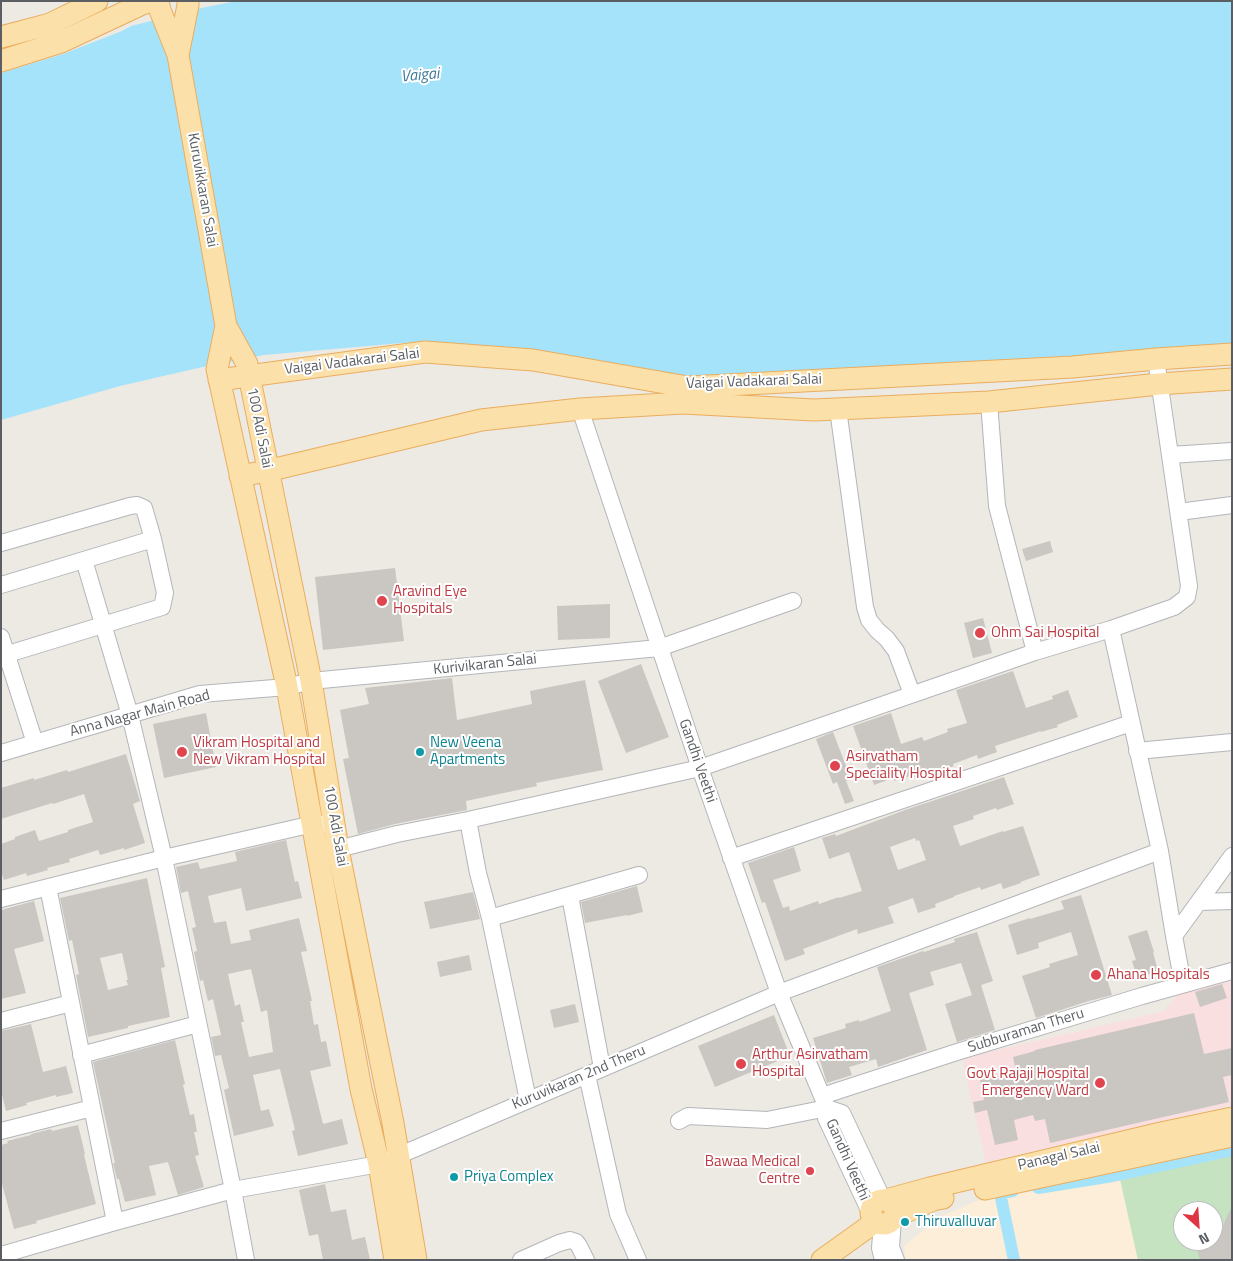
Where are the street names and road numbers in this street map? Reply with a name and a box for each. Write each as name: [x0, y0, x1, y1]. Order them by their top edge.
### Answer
street label: Kuruvikkaran Salai: [183, 131, 221, 249]
street label: Vaigai Vadakarai Salai: [283, 345, 421, 379]
street label: Vaigai Vadakarai Salai: [686, 371, 822, 393]
street label: 100 Adi Salai: [242, 386, 276, 470]
street label: Kurivikaran Salai: [432, 651, 538, 679]
street label: Anna Nagar Main Road: [68, 687, 212, 741]
street label: Gandhi Veethi: [674, 717, 720, 805]
street label: 100 Adi Salai: [319, 784, 351, 868]
street label: Subburaman Theru: [966, 1005, 1086, 1057]
street label: Kuruvikaran 2nd Theru: [510, 1042, 648, 1114]
street label: Gandhi Veethi: [821, 1116, 873, 1204]
street label: Panagal Salai: [1016, 1139, 1102, 1175]

